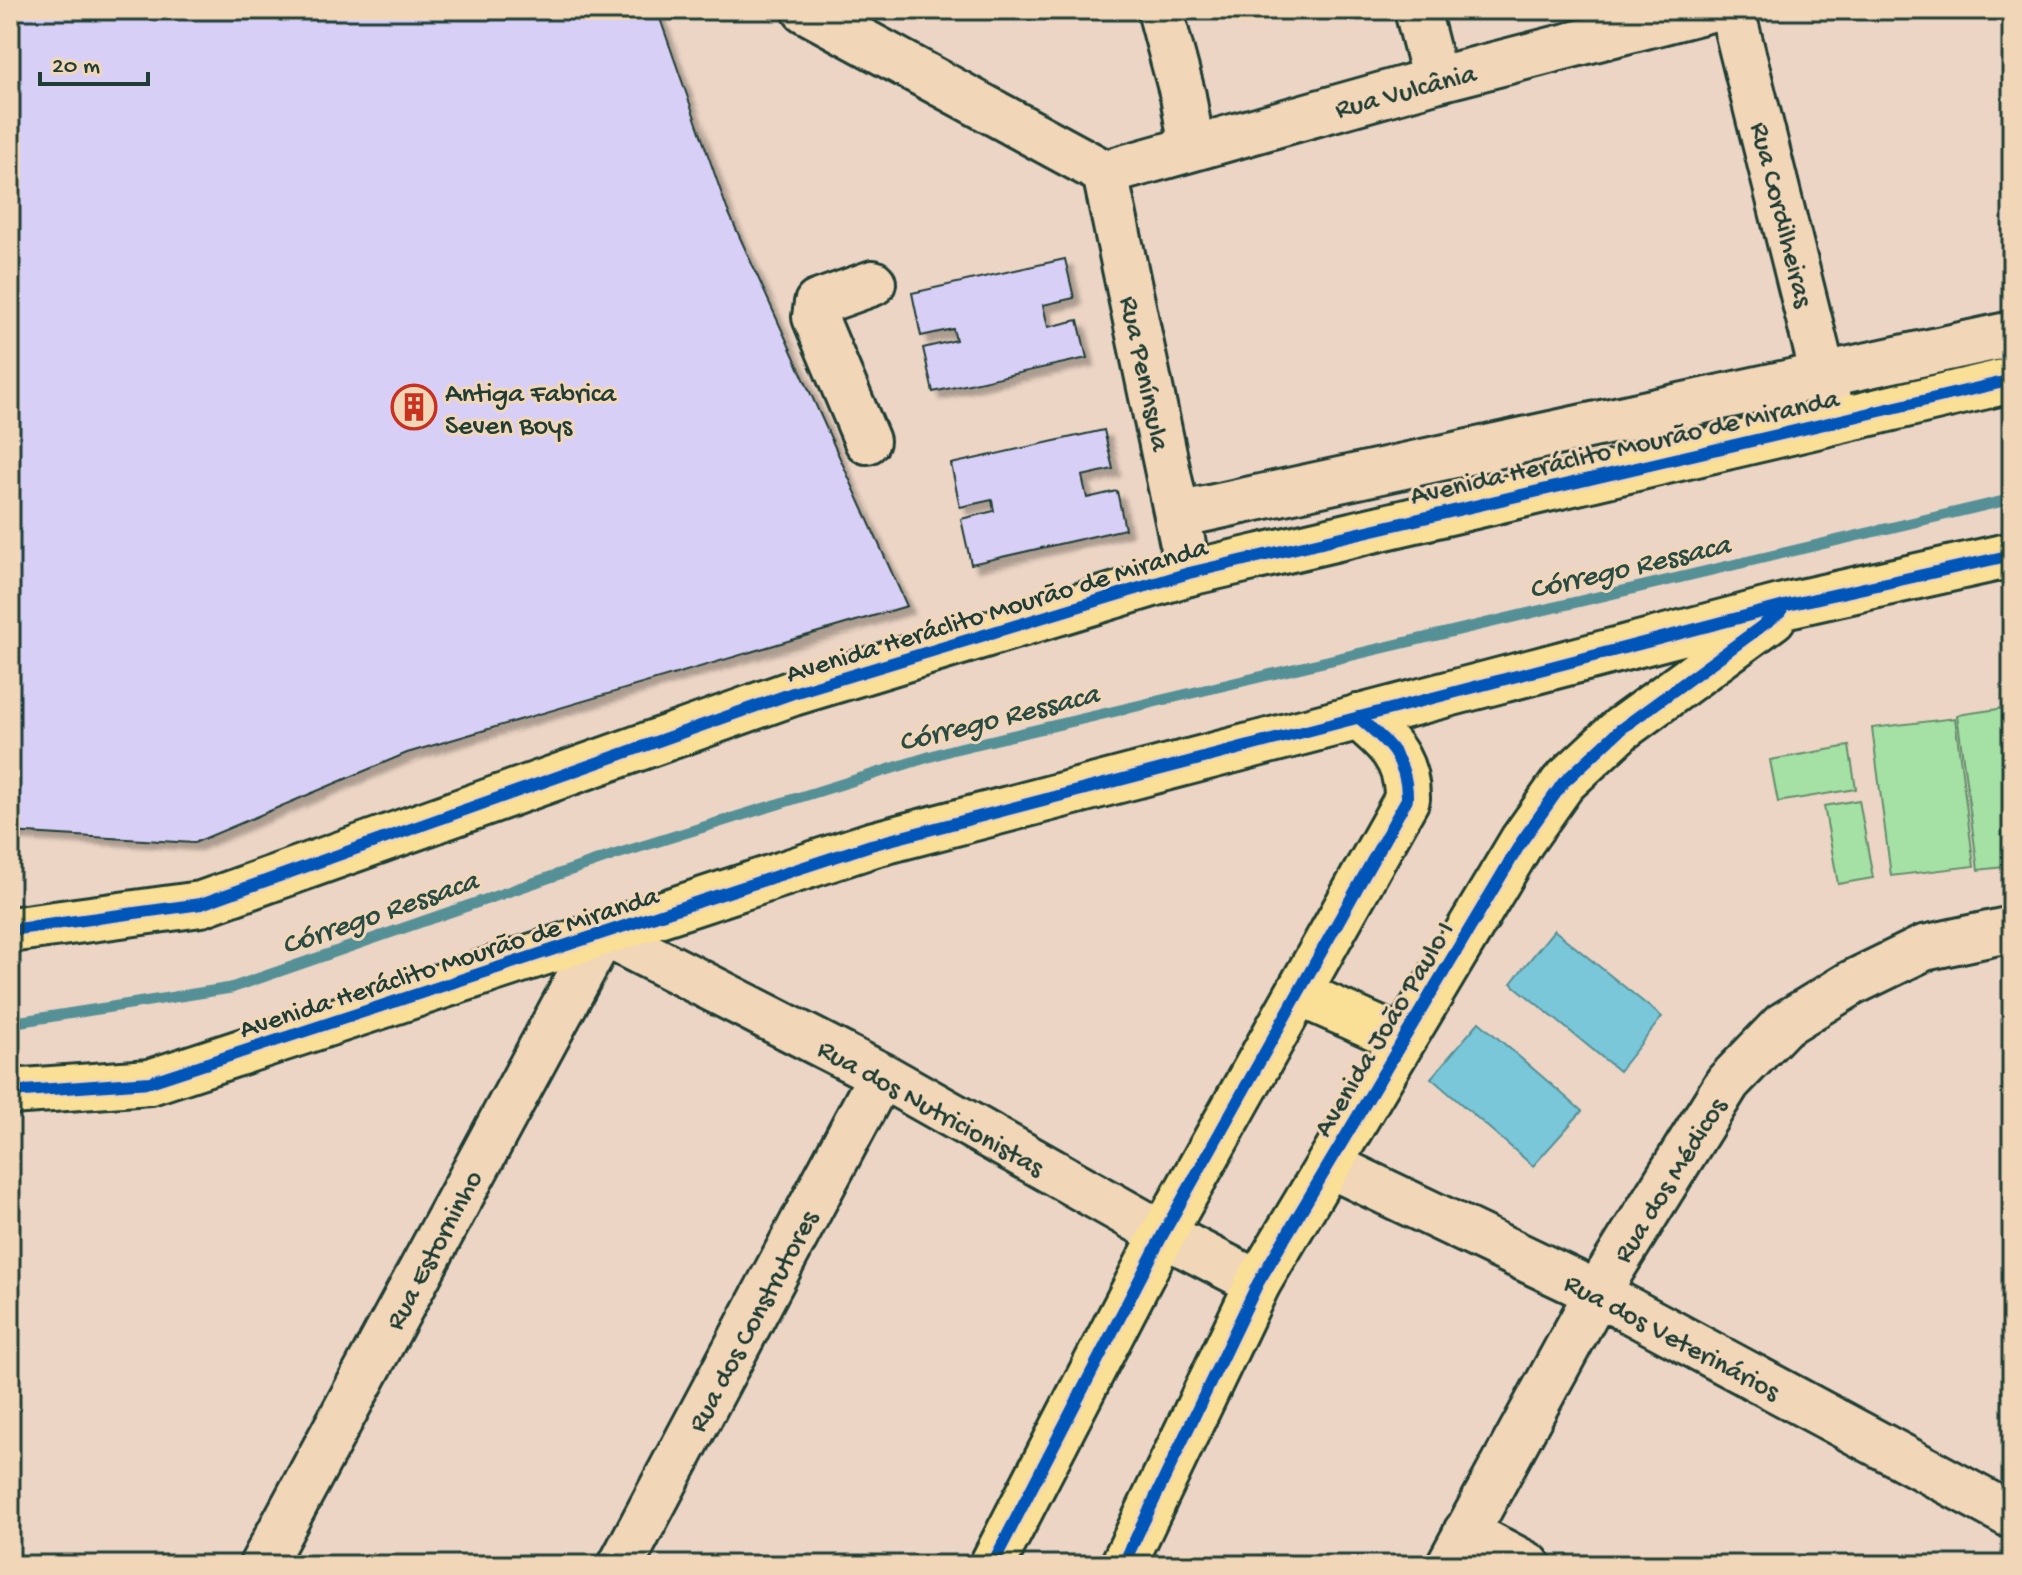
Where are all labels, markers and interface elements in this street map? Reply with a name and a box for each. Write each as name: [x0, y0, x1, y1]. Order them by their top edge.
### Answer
scale bar: [40, 36, 148, 86]
text: 20 m: [52, 53, 100, 82]
street label: Rua Vulcânia: [1332, 58, 1482, 128]
street label: Rua Cordilheiras: [1741, 119, 1819, 312]
street label: Rua Península: [1110, 293, 1175, 456]
place label: Antiga Fabrica Seven Boys: [445, 379, 618, 444]
building icon: Antiga Fabrica Seven Boys: [390, 383, 438, 431]
street label: Avenida Heráclito Mourão de Miranda: [1407, 384, 1844, 515]
water label: Córrego Ressaca: [1526, 529, 1736, 610]
street label: Avenida Heráclito Mourão de Miranda: [783, 532, 1213, 692]
water label: Córrego Ressaca: [895, 678, 1105, 762]
water label: Córrego Ressaca: [278, 865, 485, 965]
street label: Avenida Heráclito Mourão de Miranda: [236, 880, 665, 1048]
street label: Avenida João Paulo I: [1308, 917, 1463, 1144]
street label: Rua dos Nutricionistas: [811, 1034, 1049, 1186]
street label: Rua dos Médicos: [1608, 1092, 1736, 1270]
street label: Rua Estorninho: [380, 1166, 492, 1337]
street label: Rua dos Construtores: [683, 1205, 828, 1439]
street label: Rua dos Veterinários: [1557, 1268, 1785, 1410]

